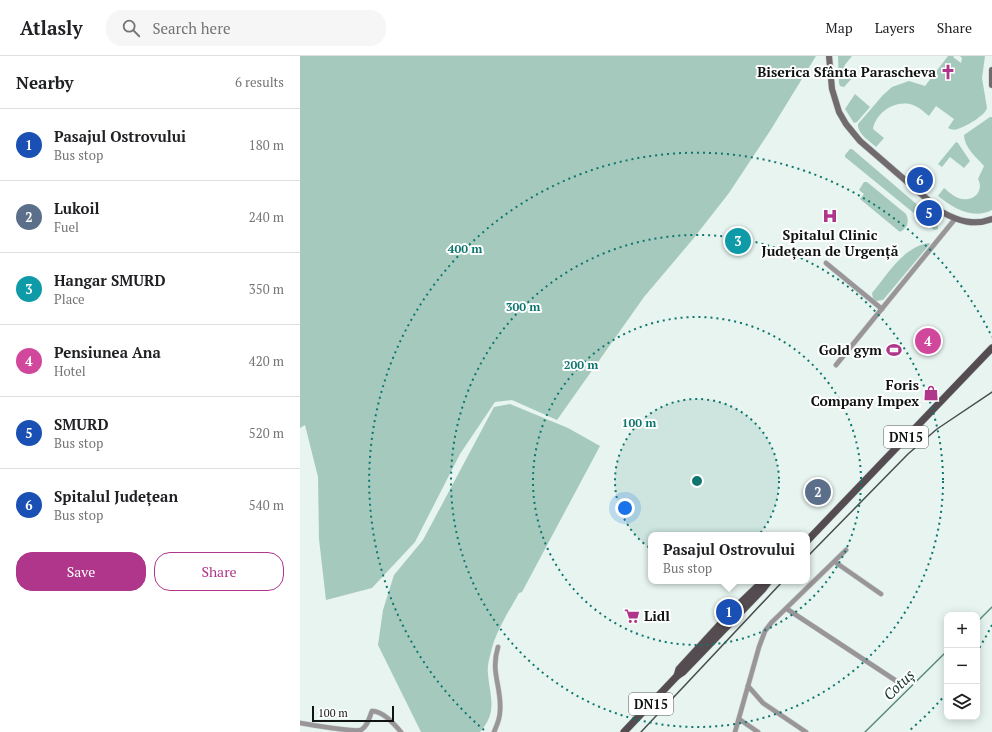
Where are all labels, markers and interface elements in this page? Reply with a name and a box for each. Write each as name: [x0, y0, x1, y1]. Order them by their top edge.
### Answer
search box: [106, 10, 386, 46]
text: Atlasly: [20, 15, 82, 40]
icon: search: [120, 17, 142, 39]
text: Search here: [152, 18, 230, 38]
text: Map: [826, 18, 853, 37]
text: Layers: [875, 18, 915, 37]
text: Share: [937, 18, 972, 37]
place label: Biserica Sfânta Parascheva: [757, 62, 936, 81]
church icon: Biserica Sfânta Parascheva: [939, 63, 957, 81]
text: Nearby: [16, 71, 74, 94]
text: 6 results: [235, 73, 284, 91]
text: Pasajul Ostrovului: [54, 126, 186, 146]
text: 1: [25, 136, 33, 154]
text: 180 m: [249, 136, 284, 154]
text: Bus stop: [54, 146, 103, 164]
pin: 6: [907, 165, 933, 195]
text: Lukoil: [54, 198, 99, 218]
pin: 5: [916, 198, 942, 228]
hospital icon: Spitalul Clinic Județean de Urgență: [821, 207, 839, 225]
text: 2: [25, 208, 33, 226]
text: 240 m: [249, 208, 284, 226]
text: Fuel: [54, 218, 79, 236]
place label: Spitalul Clinic Județean de Urgență: [762, 225, 899, 260]
pin: 3: [725, 226, 751, 256]
text: 400 m: [448, 241, 482, 256]
text: Hangar SMURD: [54, 270, 165, 290]
text: 3: [25, 280, 33, 298]
text: 350 m: [249, 280, 284, 298]
text: Place: [54, 290, 85, 308]
text: 300 m: [506, 299, 540, 314]
pin: 4: [915, 326, 941, 356]
place label: Gold gym: [819, 340, 882, 359]
sports icon: Gold gym: [885, 341, 903, 359]
text: Pensiunea Ana: [54, 342, 161, 362]
text: 4: [25, 352, 33, 370]
text: 420 m: [249, 352, 284, 370]
text: 200 m: [564, 357, 598, 372]
text: Hotel: [54, 362, 86, 380]
place label: Foris Company Impex: [811, 375, 919, 410]
shop icon: Foris Company Impex: [922, 384, 940, 402]
text: SMURD: [54, 414, 109, 434]
text: 100 m: [622, 415, 656, 430]
text: 5: [25, 424, 33, 442]
text: 520 m: [249, 424, 284, 442]
road number: DN15: [884, 426, 928, 448]
text: Bus stop: [54, 434, 103, 452]
centre of rings: [690, 474, 704, 488]
pin: 2: [805, 477, 831, 507]
text: Spitalul Județean: [54, 486, 178, 506]
text: 6: [25, 496, 33, 514]
text: 540 m: [249, 496, 284, 514]
your location: [615, 498, 635, 518]
text: Bus stop: [54, 506, 103, 524]
popup: [648, 532, 810, 584]
text: Pasajul Ostrovului: [663, 539, 795, 559]
button: Save: [16, 552, 146, 591]
button: Share: [154, 552, 284, 591]
text: Bus stop: [663, 559, 712, 577]
pin: 1: [716, 597, 742, 627]
place label: Lidl: [644, 606, 670, 625]
supermarket icon: Lidl: [623, 607, 641, 625]
map controls: [944, 612, 980, 720]
button: +: [944, 612, 980, 648]
button: −: [944, 648, 980, 684]
water label: Cotuș: [878, 664, 918, 704]
button: layers: [944, 684, 980, 720]
road number: DN15: [629, 693, 673, 715]
scale bar: [312, 704, 394, 723]
text: 100 m: [318, 706, 348, 720]

